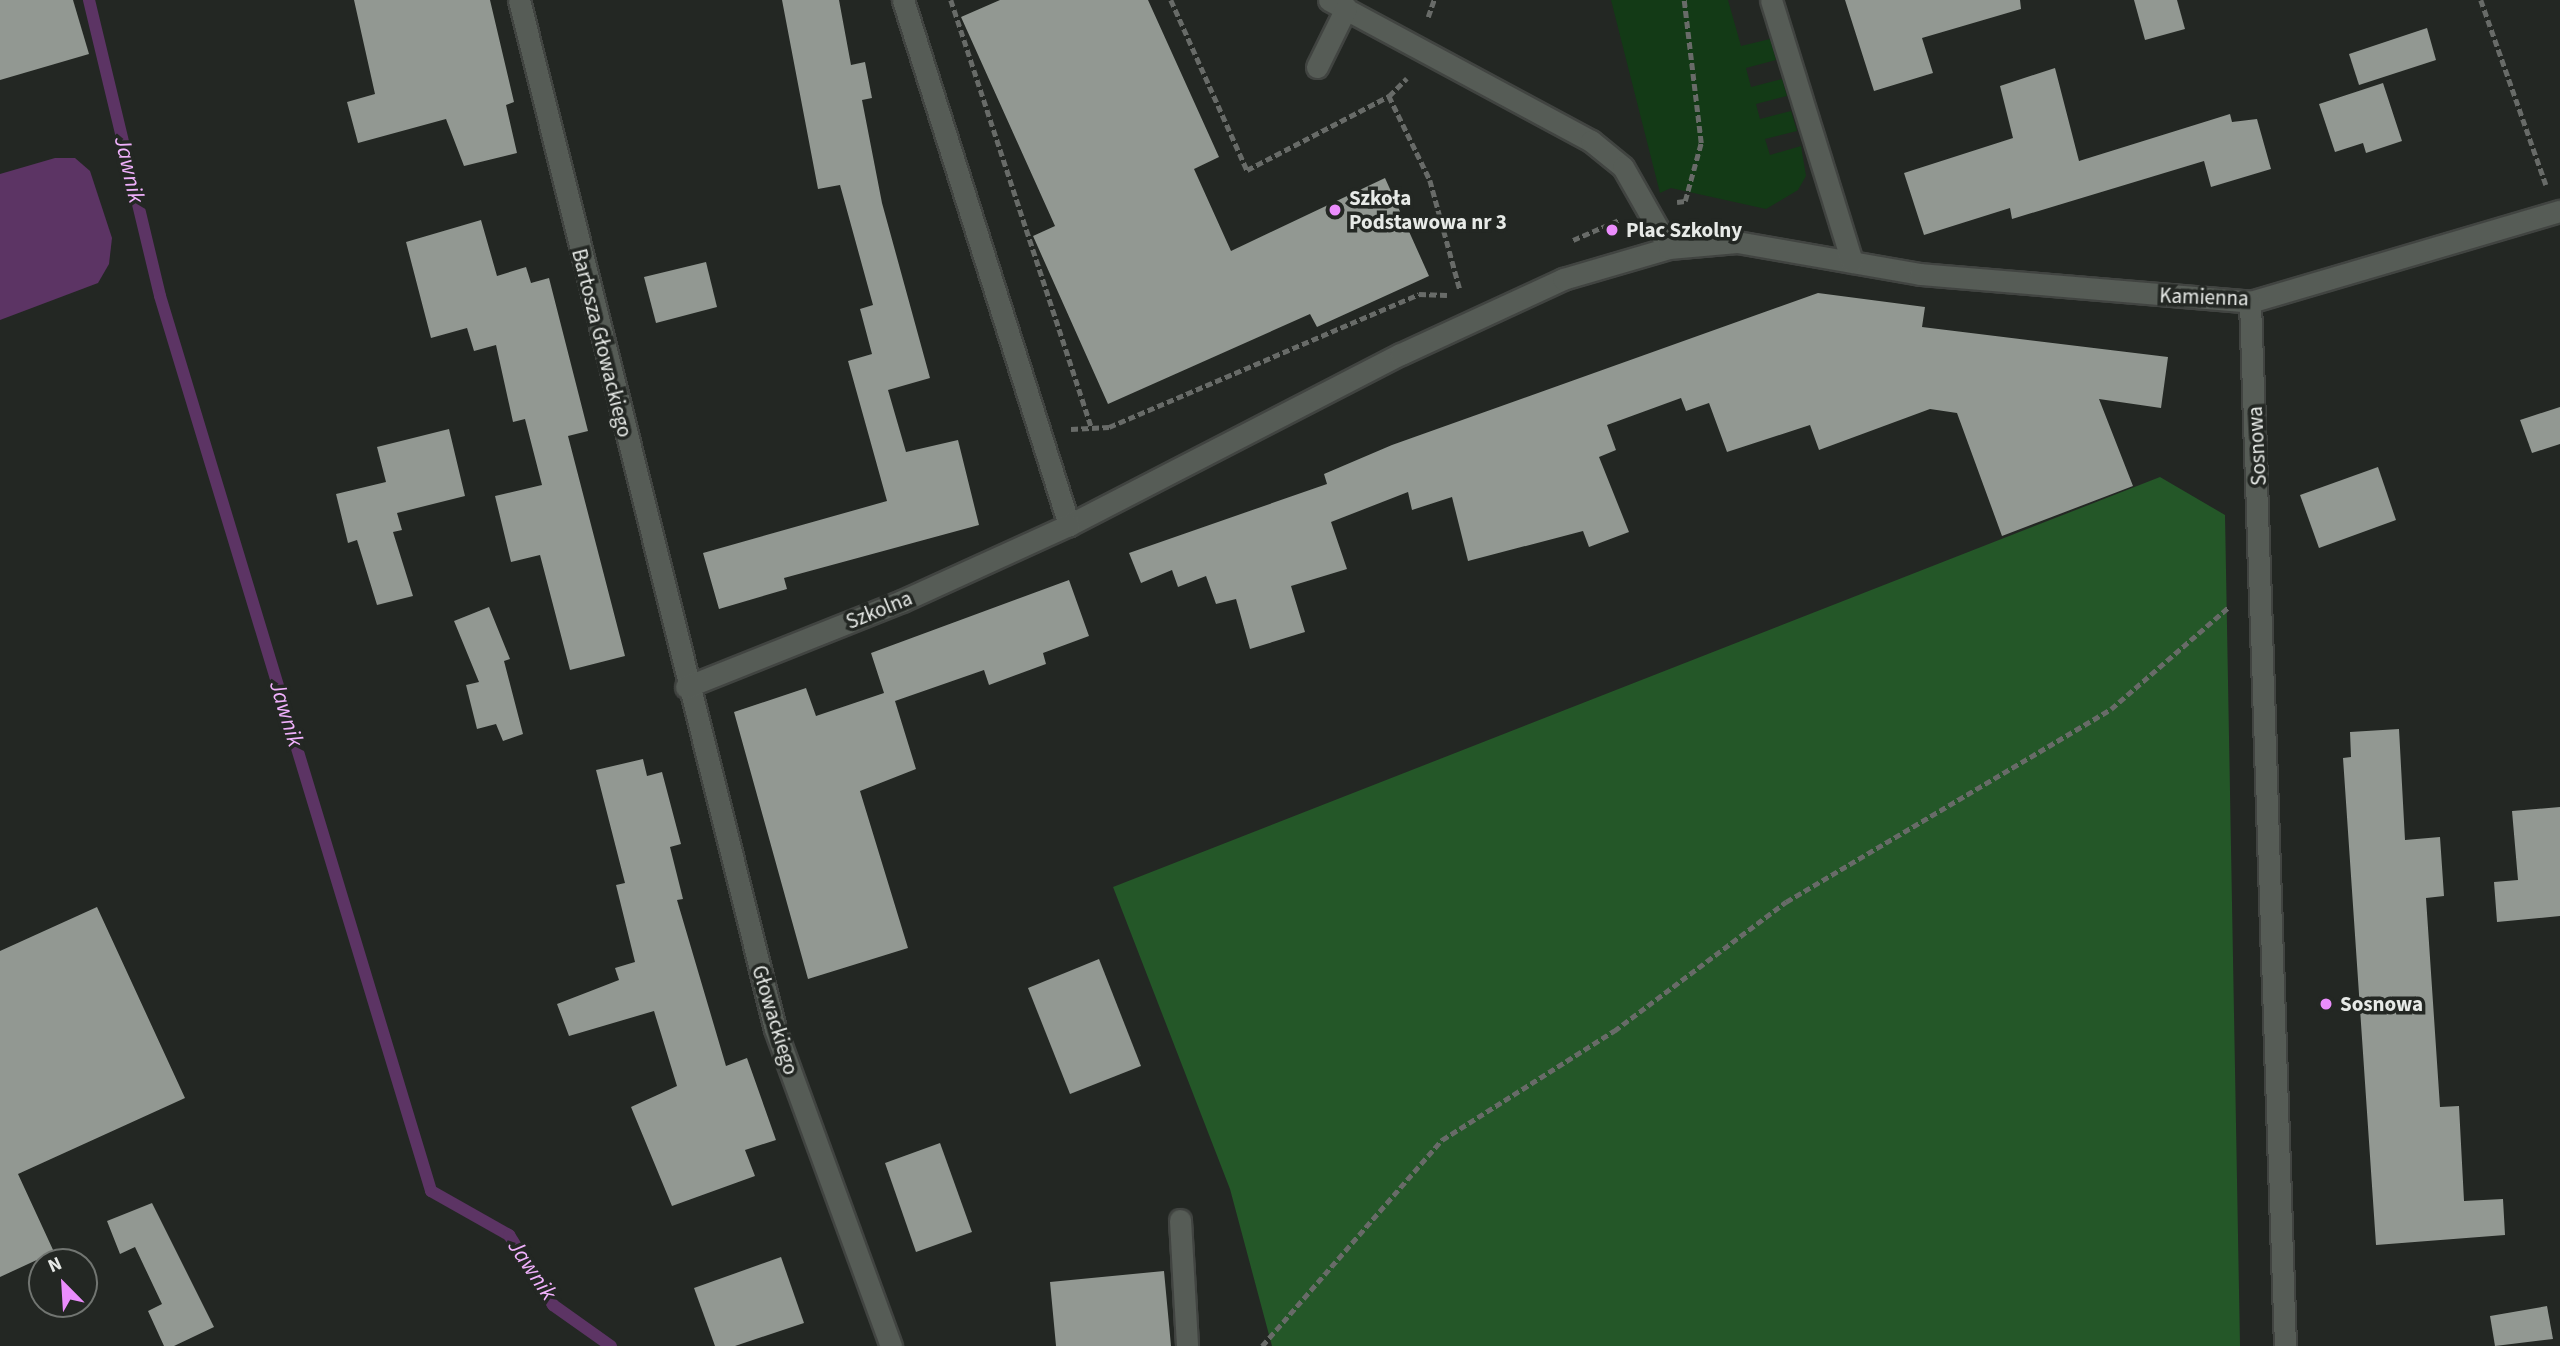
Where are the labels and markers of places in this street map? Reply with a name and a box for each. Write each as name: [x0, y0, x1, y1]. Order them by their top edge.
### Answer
place label: Szkoła Podstawowa nr 3: [1349, 185, 1507, 235]
marker: Szkoła Podstawowa nr 3: [1327, 202, 1343, 218]
place label: Plac Szkolny: [1626, 217, 1742, 243]
marker: Plac Szkolny: [1604, 222, 1620, 238]
place label: Sosnowa: [2340, 991, 2423, 1017]
marker: Sosnowa: [2318, 996, 2334, 1012]

